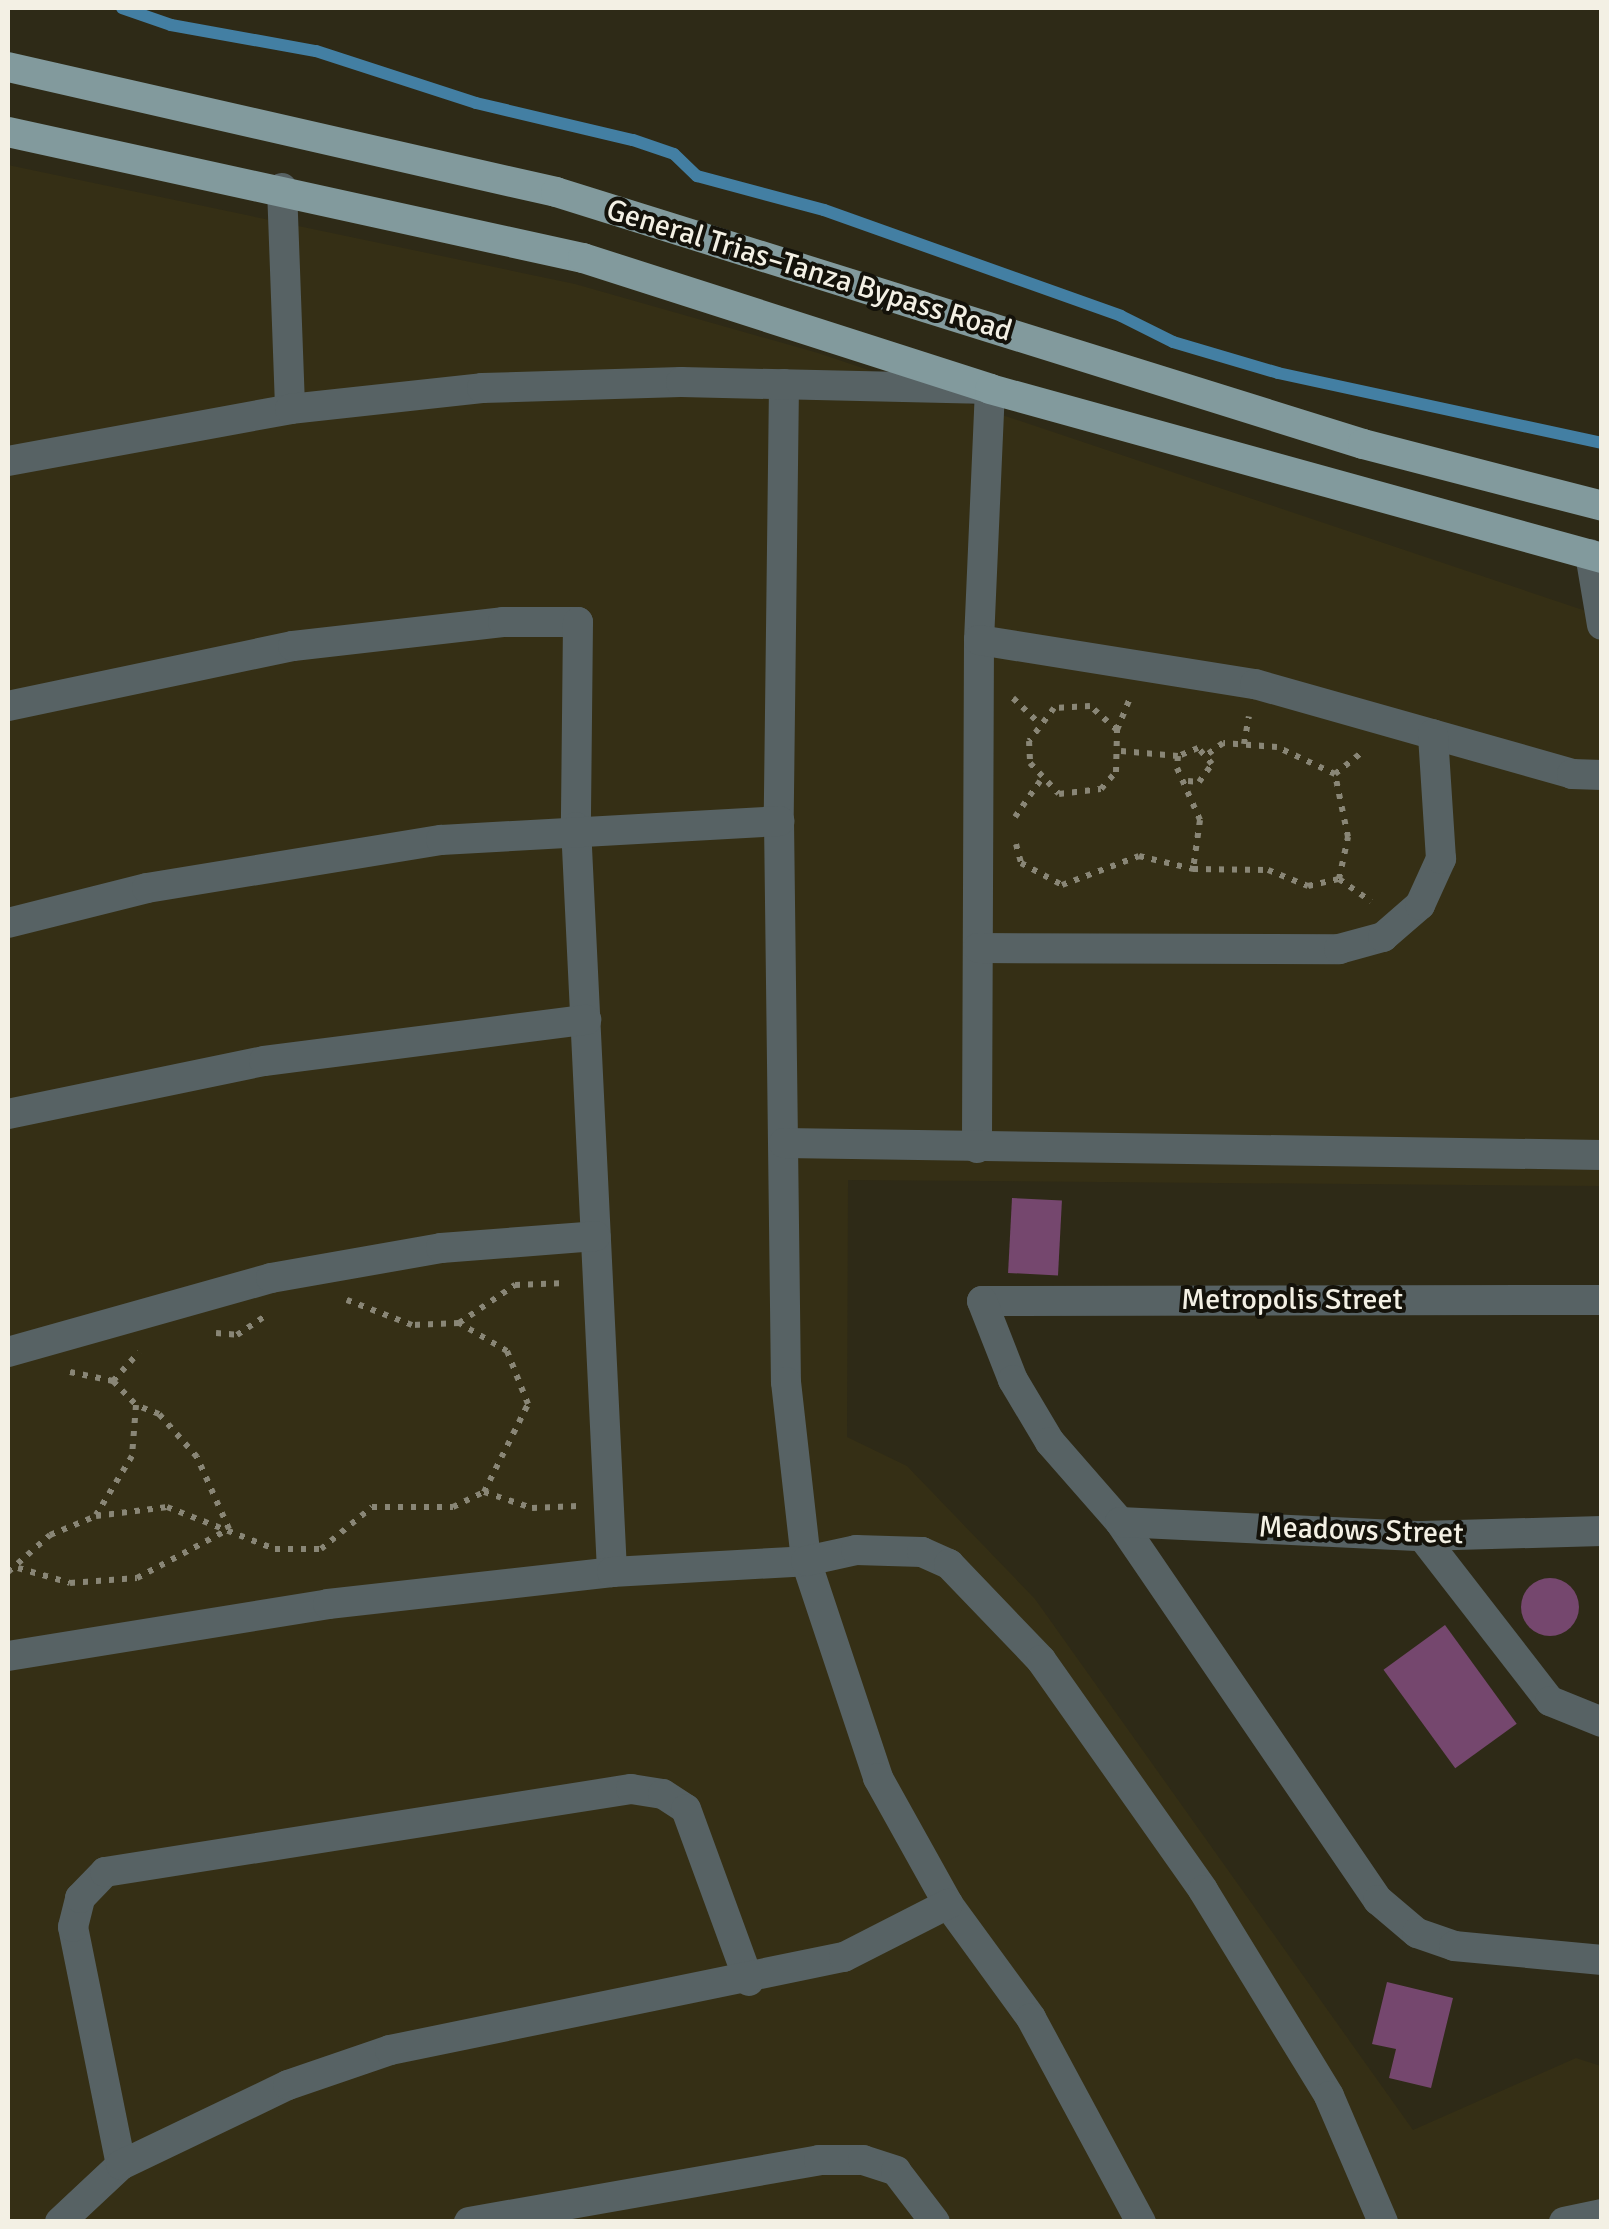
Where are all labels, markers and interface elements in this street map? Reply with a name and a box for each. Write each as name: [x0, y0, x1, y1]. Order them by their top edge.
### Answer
street label: General Trias–Tanza Bypass Road: [602, 192, 1016, 350]
street label: Metropolis Street: [1181, 1282, 1403, 1318]
street label: Meadows Street: [1258, 1509, 1464, 1553]

